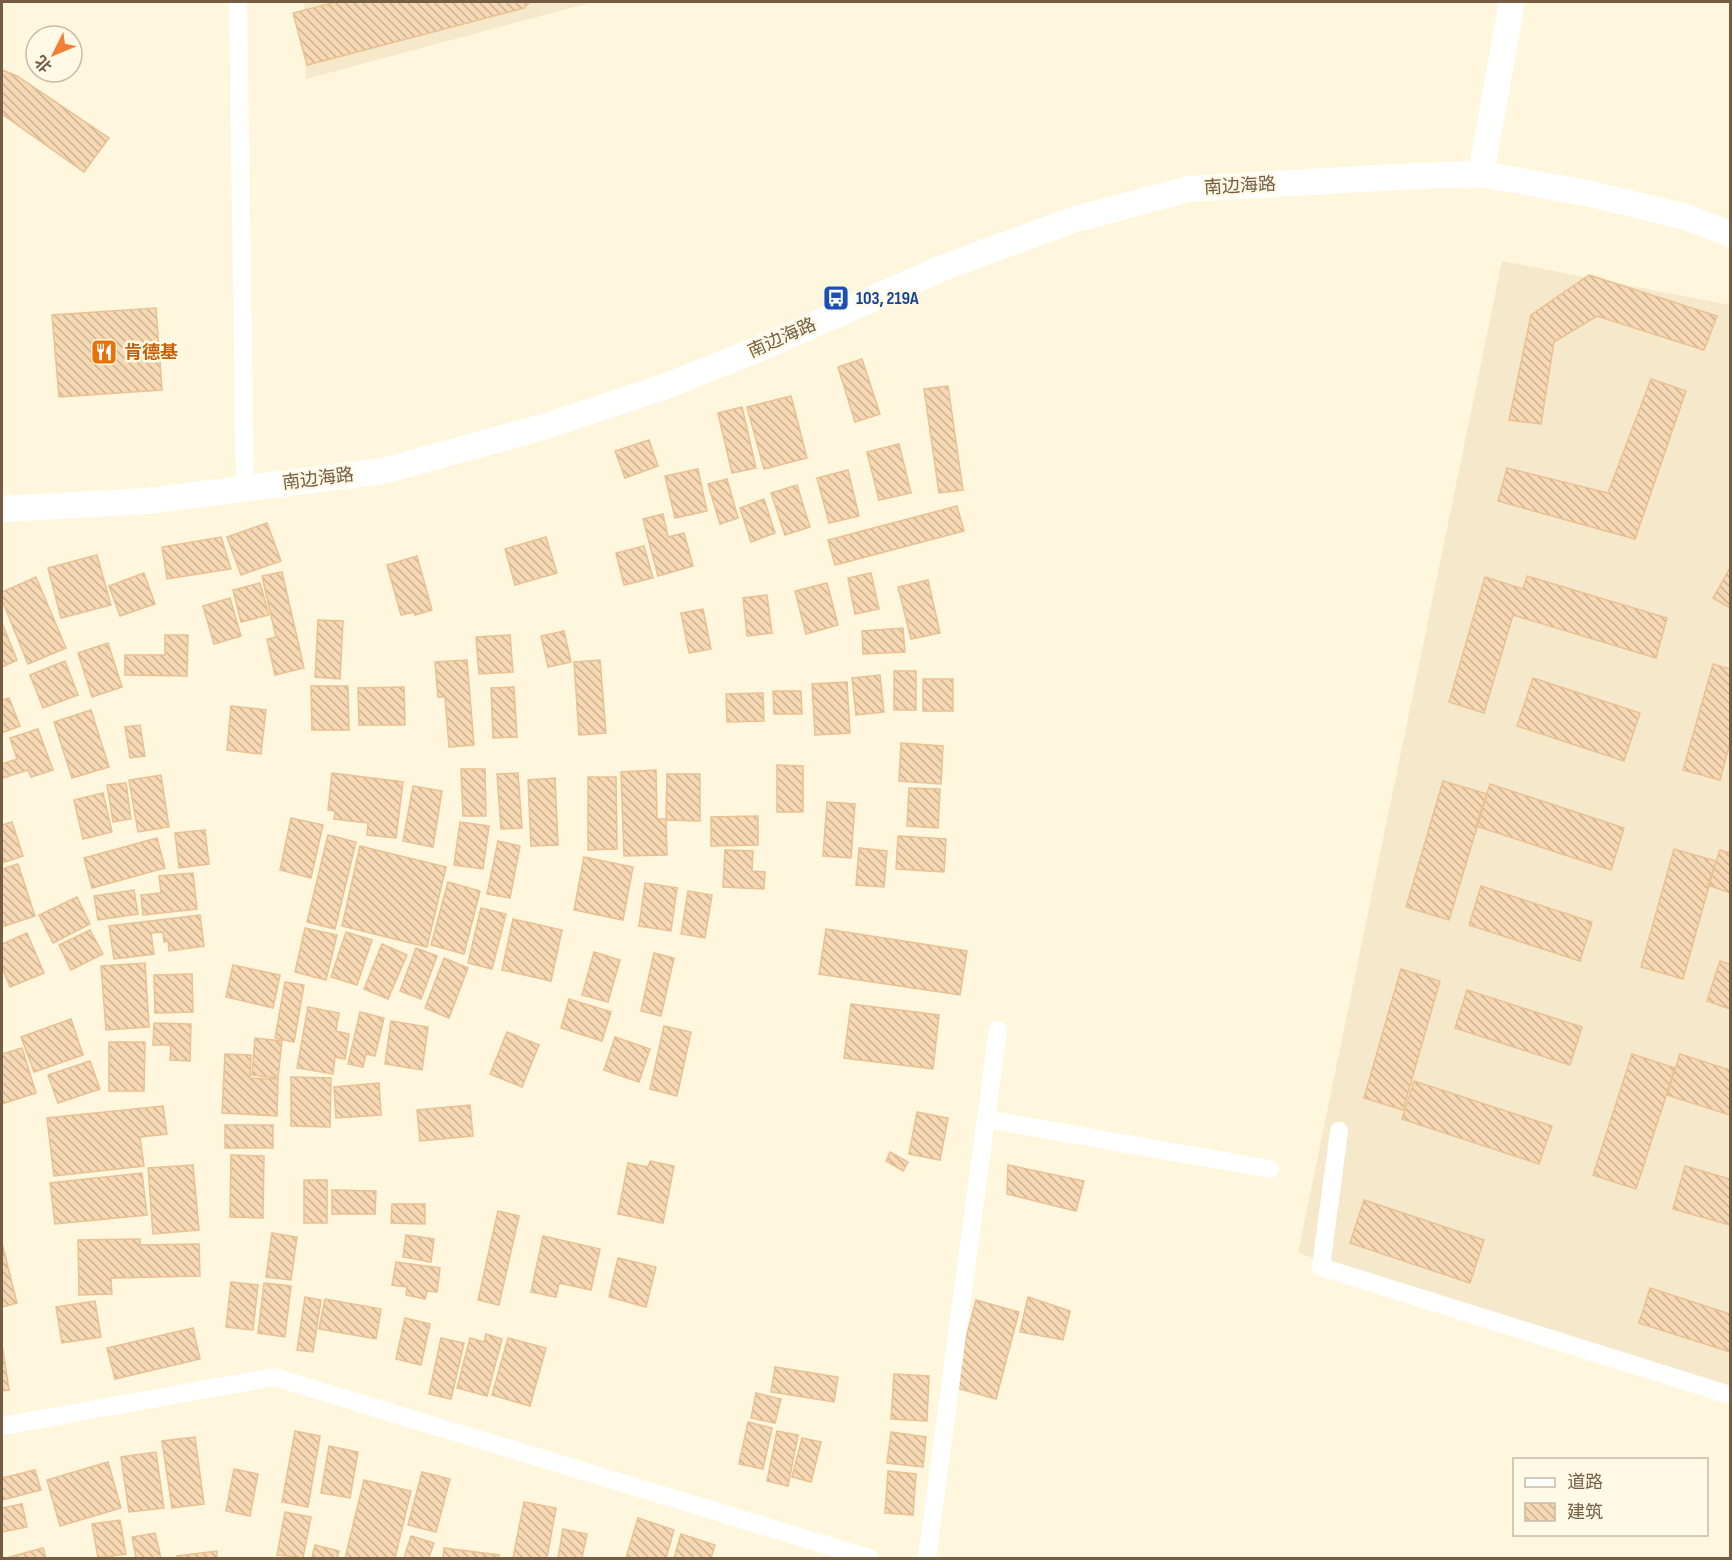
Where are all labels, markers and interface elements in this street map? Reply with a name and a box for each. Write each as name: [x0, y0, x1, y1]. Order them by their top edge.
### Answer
north arrow: [24, 24, 84, 84]
text: 北: [32, 51, 57, 76]
street label: 南边海路: [1203, 174, 1277, 198]
bus stop icon: 103, 219A: [821, 283, 851, 313]
place label: 103, 219A: [856, 288, 919, 309]
street label: 南边海路: [745, 314, 819, 362]
restaurant icon: 肯德基: [89, 337, 119, 367]
place label: 肯德基: [124, 342, 178, 363]
street label: 南边海路: [281, 464, 355, 494]
legend: [1513, 1458, 1708, 1536]
text: 道路: [1567, 1472, 1603, 1493]
text: 建筑: [1567, 1502, 1603, 1523]

